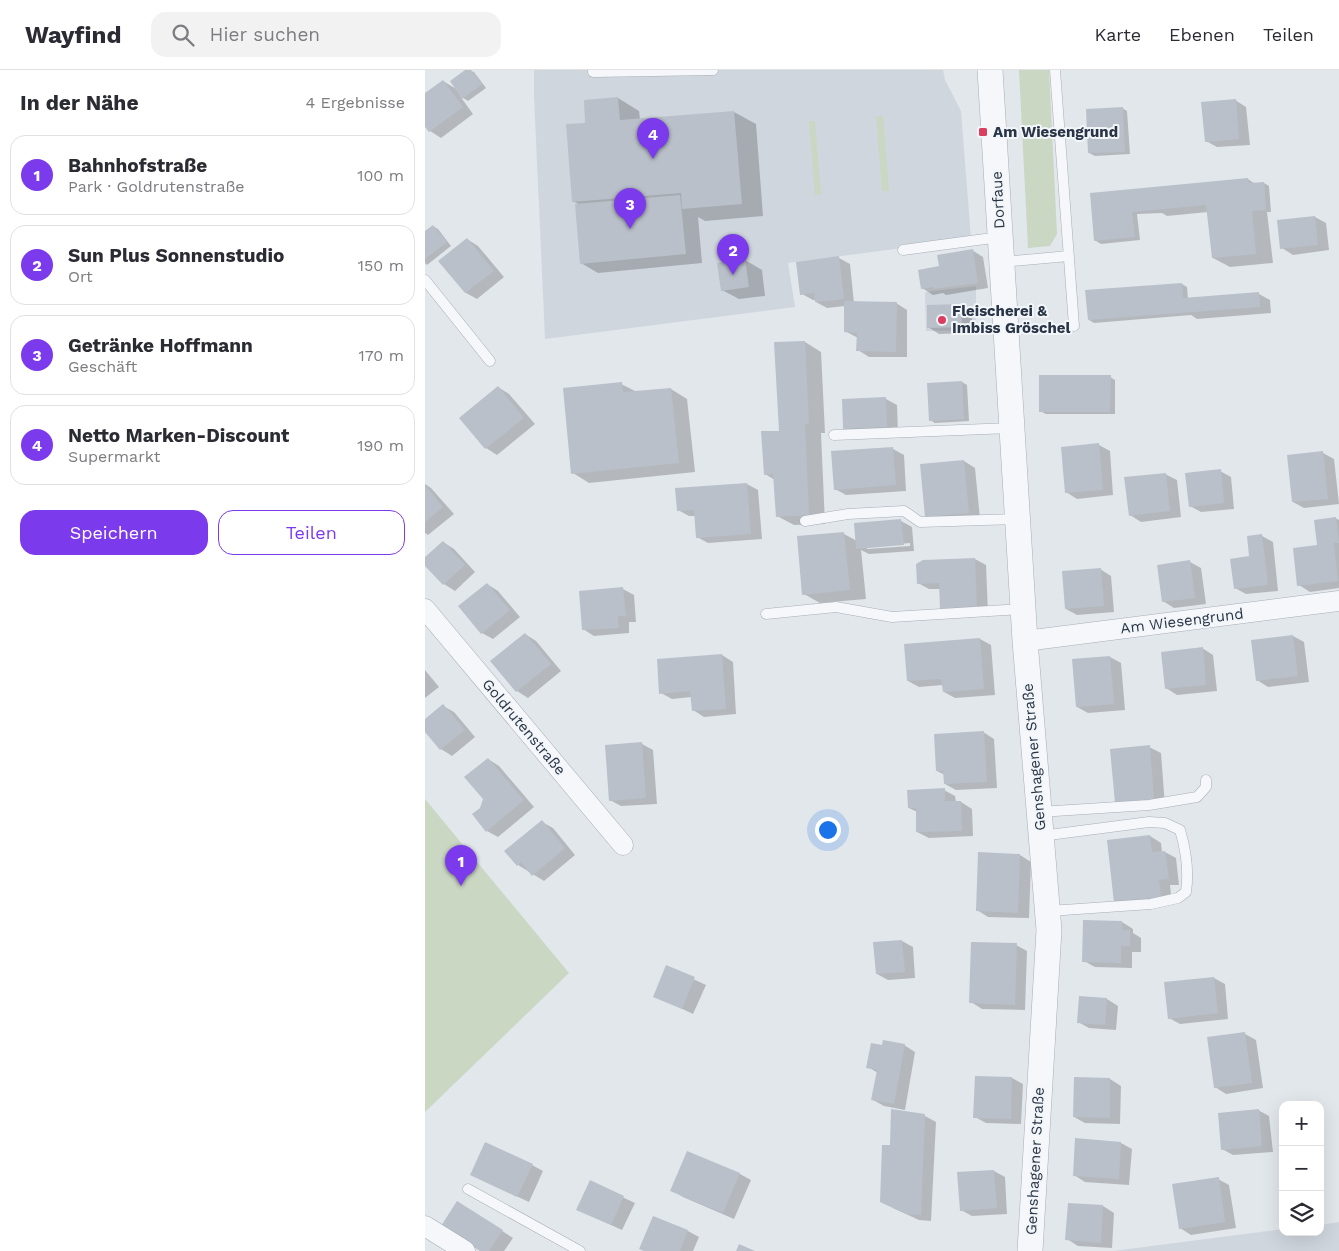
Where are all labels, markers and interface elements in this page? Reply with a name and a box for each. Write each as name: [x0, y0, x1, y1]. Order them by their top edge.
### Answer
search box: [151, 12, 501, 57]
text: Wayfind: [25, 21, 121, 49]
icon: search: [169, 21, 197, 49]
text: Hier suchen: [209, 23, 320, 46]
text: Karte: [1095, 24, 1141, 45]
text: Ebenen: [1169, 24, 1235, 45]
text: Teilen: [1263, 24, 1314, 45]
text: In der Nähe: [20, 90, 139, 115]
text: 4 Ergebnisse: [305, 93, 405, 112]
pin: 4: [637, 118, 669, 159]
place label: Am Wiesengrund: [993, 123, 1118, 141]
marker: Am Wiesengrund: [977, 126, 989, 138]
text: Bahnhofstraße: [68, 154, 207, 177]
text: 1: [34, 166, 40, 185]
text: 100 m: [357, 166, 404, 185]
street label: Dorfaue: [988, 171, 1008, 229]
text: Park · Goldrutenstraße: [68, 177, 245, 196]
pin: 3: [614, 188, 646, 229]
pin: 2: [717, 234, 749, 275]
text: Sun Plus Sonnenstudio: [68, 244, 284, 267]
text: 2: [32, 256, 42, 275]
text: 150 m: [358, 256, 404, 275]
text: Ort: [68, 267, 93, 286]
place label: Fleischerei & Imbiss Gröschel: [952, 302, 1071, 337]
marker: Fleischerei & Imbiss Gröschel: [936, 314, 948, 326]
text: Getränke Hoffmann: [68, 334, 253, 357]
text: 3: [32, 346, 42, 365]
text: 170 m: [358, 346, 404, 365]
text: Geschäft: [68, 357, 137, 376]
text: Netto Marken-Discount: [68, 424, 289, 447]
text: 4: [32, 436, 42, 455]
text: 190 m: [357, 436, 404, 455]
text: Supermarkt: [68, 447, 160, 466]
button: Speichern: [20, 510, 208, 555]
button: Teilen: [218, 510, 405, 555]
street label: Am Wiesengrund: [1119, 605, 1245, 637]
street label: Goldrutenstraße: [479, 675, 569, 779]
street label: Genshagener Straße: [1019, 682, 1049, 832]
your location: [815, 817, 841, 843]
pin: 1: [445, 845, 477, 886]
street label: Genshagener Straße: [1022, 1087, 1048, 1235]
map controls: [1279, 1101, 1324, 1236]
button: +: [1279, 1101, 1324, 1146]
button: −: [1279, 1146, 1324, 1191]
button: layers: [1279, 1191, 1324, 1236]

